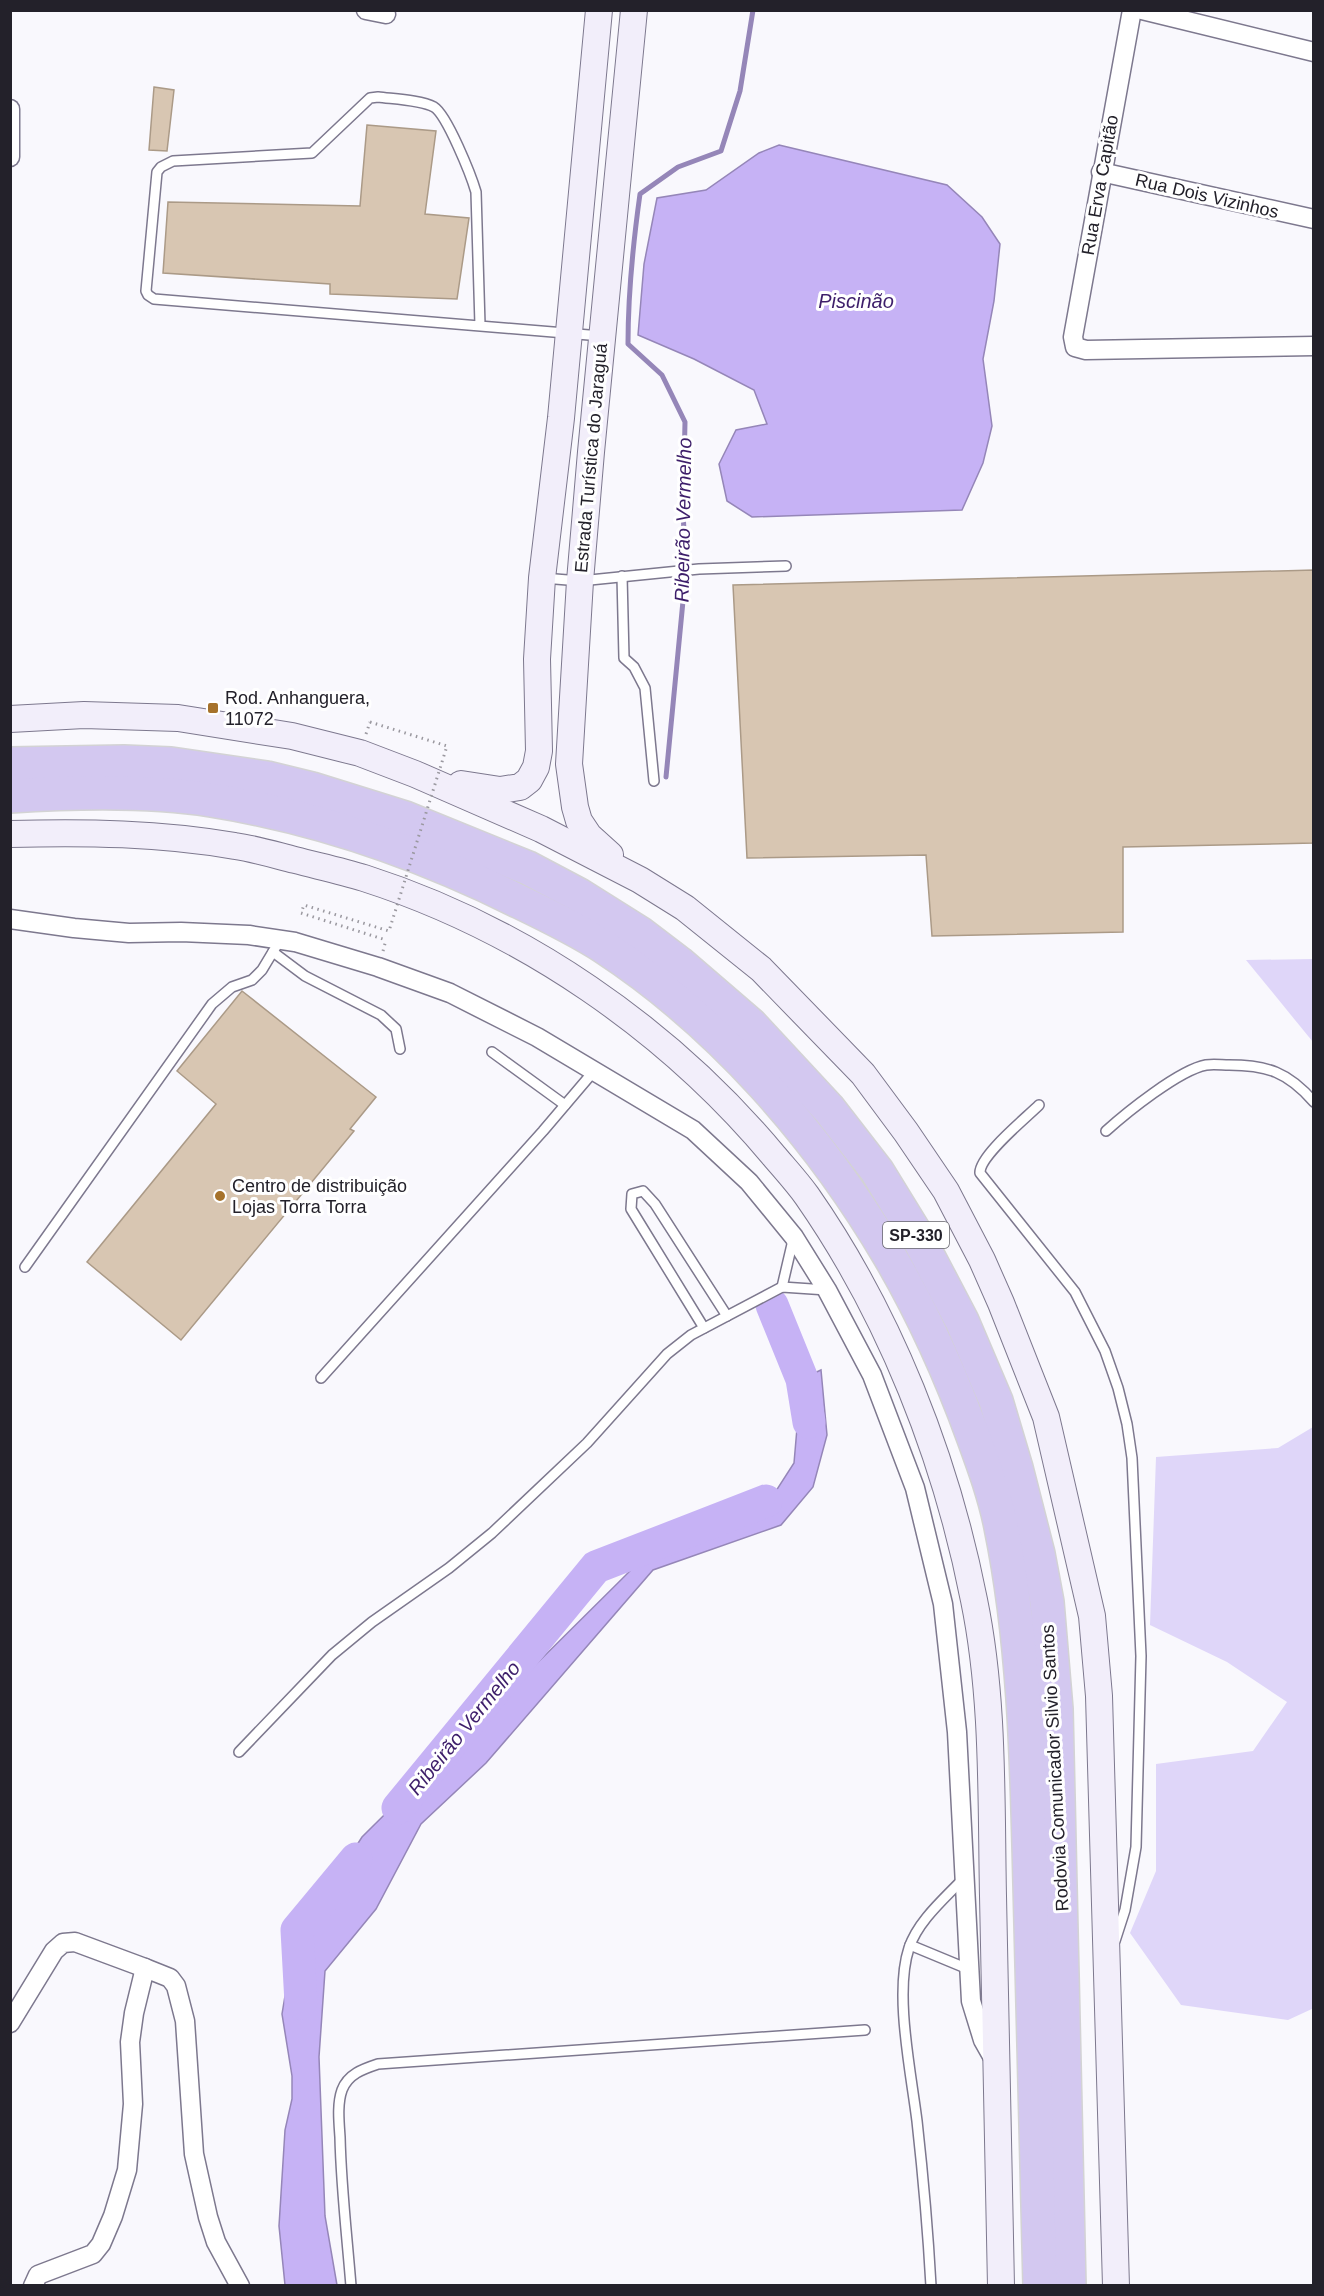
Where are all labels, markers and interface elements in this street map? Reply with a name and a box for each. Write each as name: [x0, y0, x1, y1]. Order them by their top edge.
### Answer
street label: Rua Erva Capitão: [1078, 113, 1122, 257]
street label: Rua Dois Vizinhos: [1133, 170, 1281, 222]
water label: Piscinão: [818, 290, 894, 312]
street label: Estrada Turística do Jaraguá: [571, 342, 611, 573]
water label: Ribeirão Vermelho: [671, 437, 695, 603]
place label: Rod. Anhanguera, 11072: [225, 688, 370, 729]
marker: Rod. Anhanguera, 11072: [206, 701, 220, 715]
place label: Centro de distribuição Lojas Torra Torra: [232, 1176, 407, 1217]
marker: Centro de distribuição Lojas Torra Torra: [213, 1189, 227, 1203]
road number: SP-330: [883, 1222, 949, 1248]
street label: Rodovia Comunicador Silvio Santos: [1037, 1624, 1073, 1912]
water label: Ribeirão Vermelho: [404, 1657, 524, 1799]

